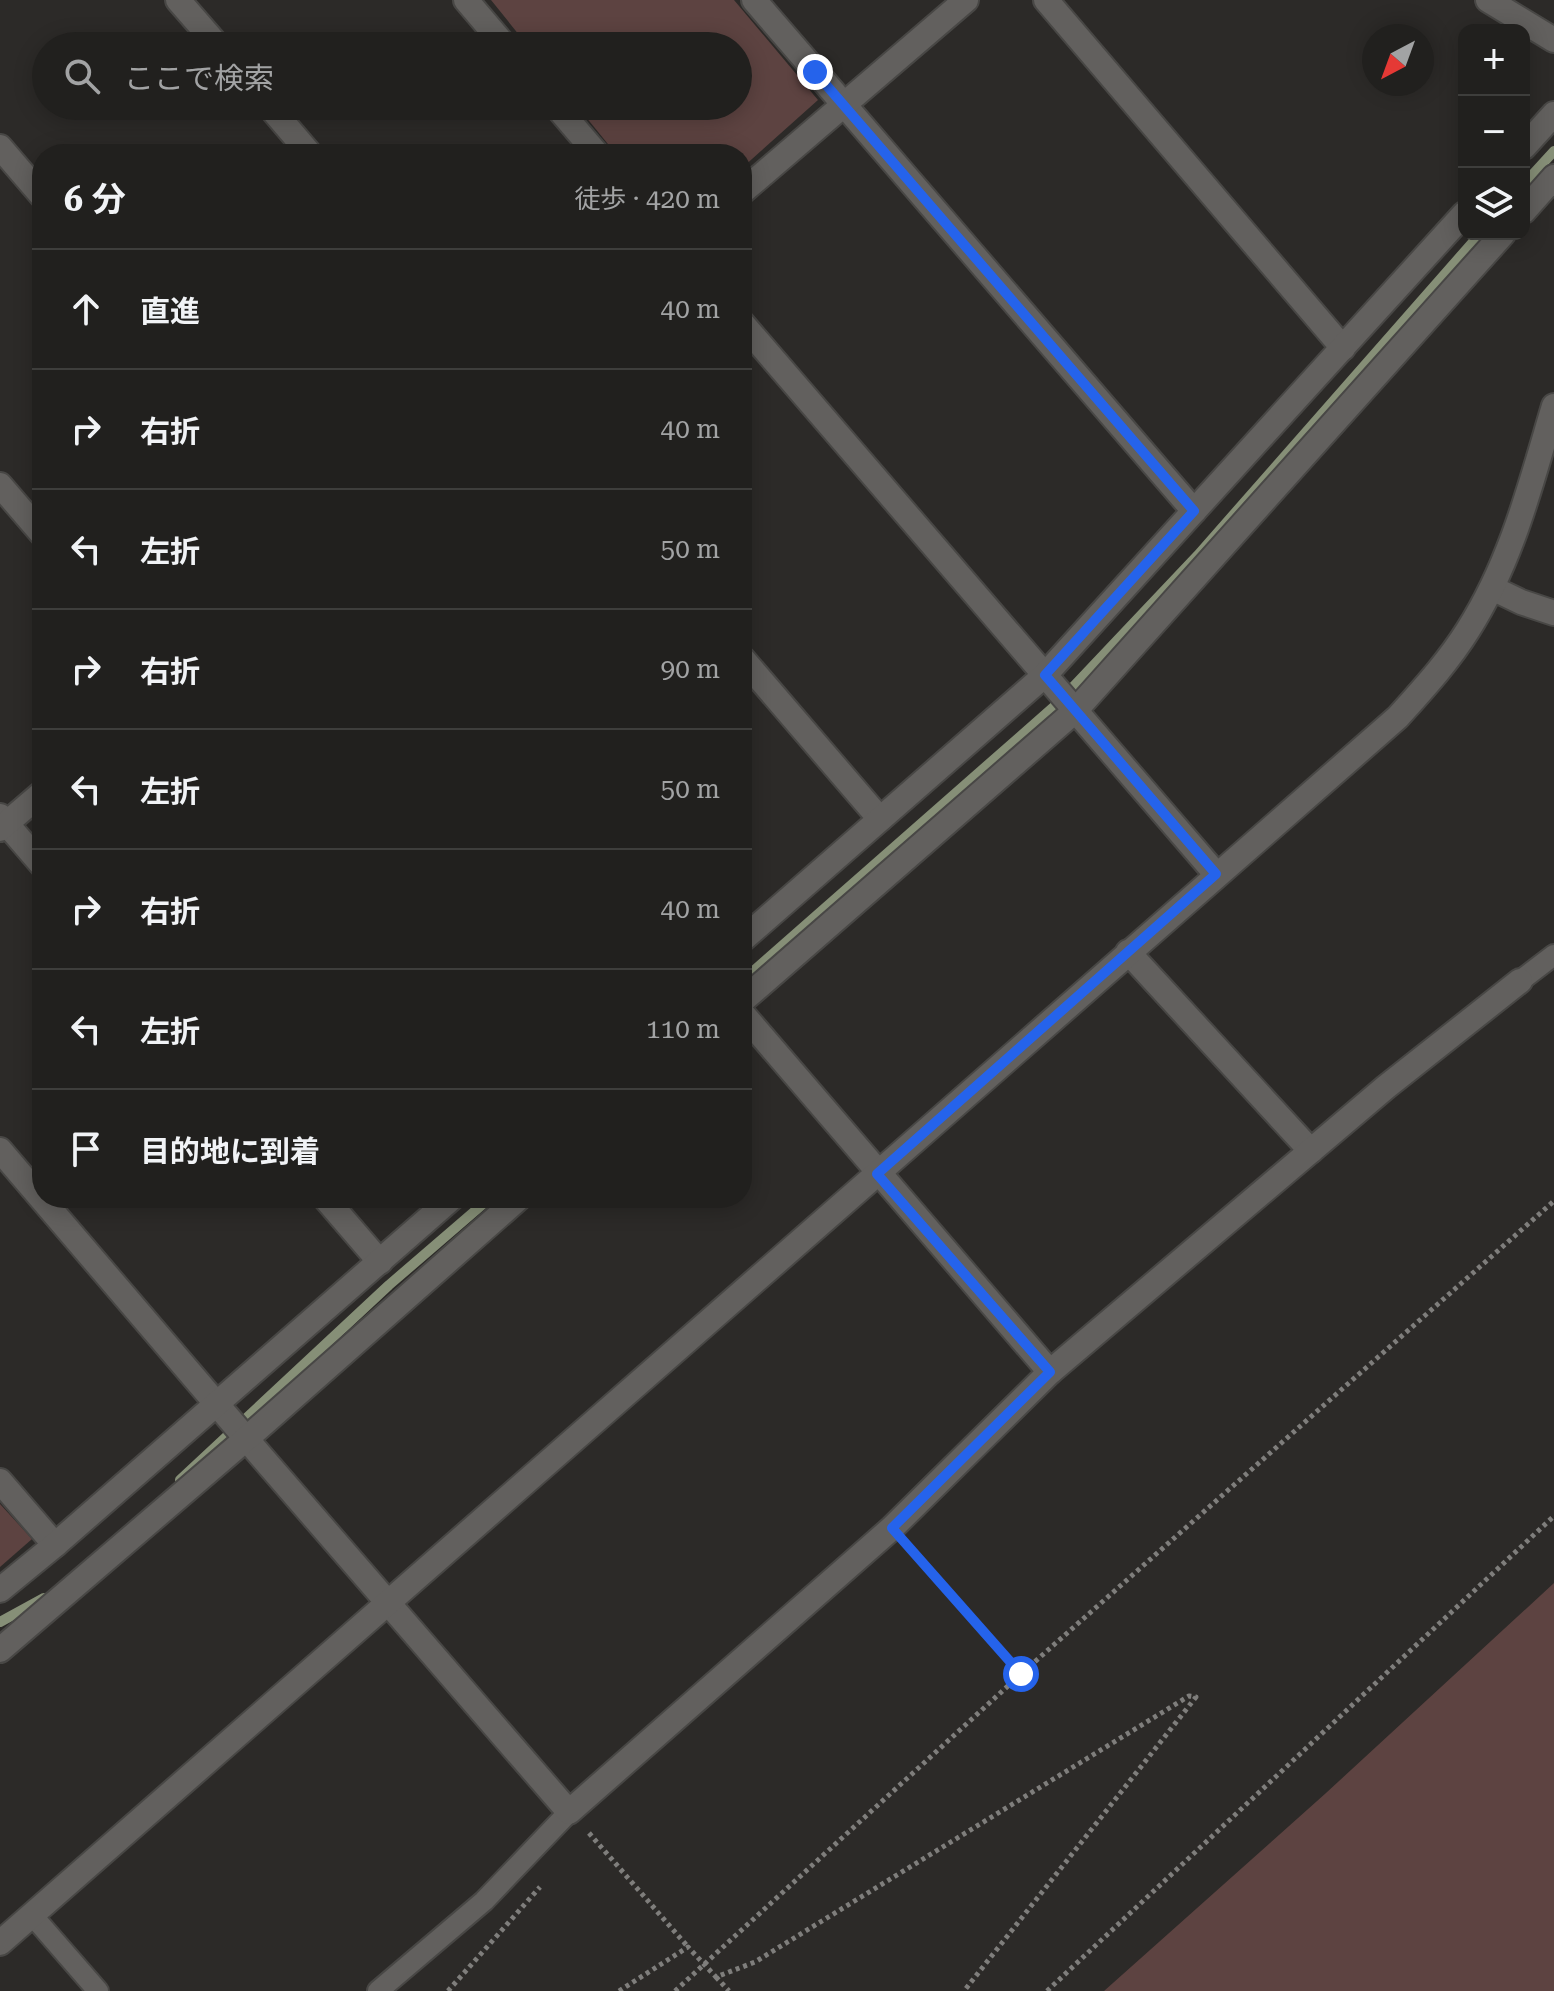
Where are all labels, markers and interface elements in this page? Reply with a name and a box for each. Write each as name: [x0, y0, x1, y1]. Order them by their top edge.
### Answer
north arrow: [1362, 24, 1434, 96]
map controls: [1458, 24, 1530, 240]
button: +: [1458, 24, 1530, 96]
search box: [32, 32, 752, 120]
icon: search: [60, 54, 104, 98]
route end: [797, 54, 833, 90]
text: ここで検索: [124, 61, 274, 96]
button: −: [1458, 96, 1530, 168]
button: layers: [1458, 168, 1530, 240]
text: 6 分: [64, 179, 126, 219]
text: 徒歩 · 420 m: [574, 184, 720, 214]
icon: ahead: [64, 287, 108, 331]
text: 直進: [140, 294, 200, 329]
text: 40 m: [661, 294, 720, 324]
icon: right: [64, 407, 108, 451]
text: 右折: [140, 414, 200, 449]
text: 40 m: [661, 414, 720, 444]
icon: left: [64, 527, 108, 571]
text: 左折: [140, 534, 200, 569]
text: 50 m: [661, 534, 720, 564]
icon: right: [64, 647, 108, 691]
text: 右折: [140, 654, 200, 689]
text: 90 m: [661, 654, 720, 684]
icon: left: [64, 767, 108, 811]
text: 左折: [140, 774, 200, 809]
text: 50 m: [661, 774, 720, 804]
icon: right: [64, 887, 108, 931]
text: 右折: [140, 894, 200, 929]
text: 40 m: [661, 894, 720, 924]
icon: left: [64, 1007, 108, 1051]
text: 左折: [140, 1014, 200, 1049]
text: 110 m: [646, 1014, 720, 1044]
icon: arrive: [64, 1127, 108, 1171]
text: 目的地に到着: [140, 1134, 320, 1169]
route start: [1003, 1656, 1039, 1692]

